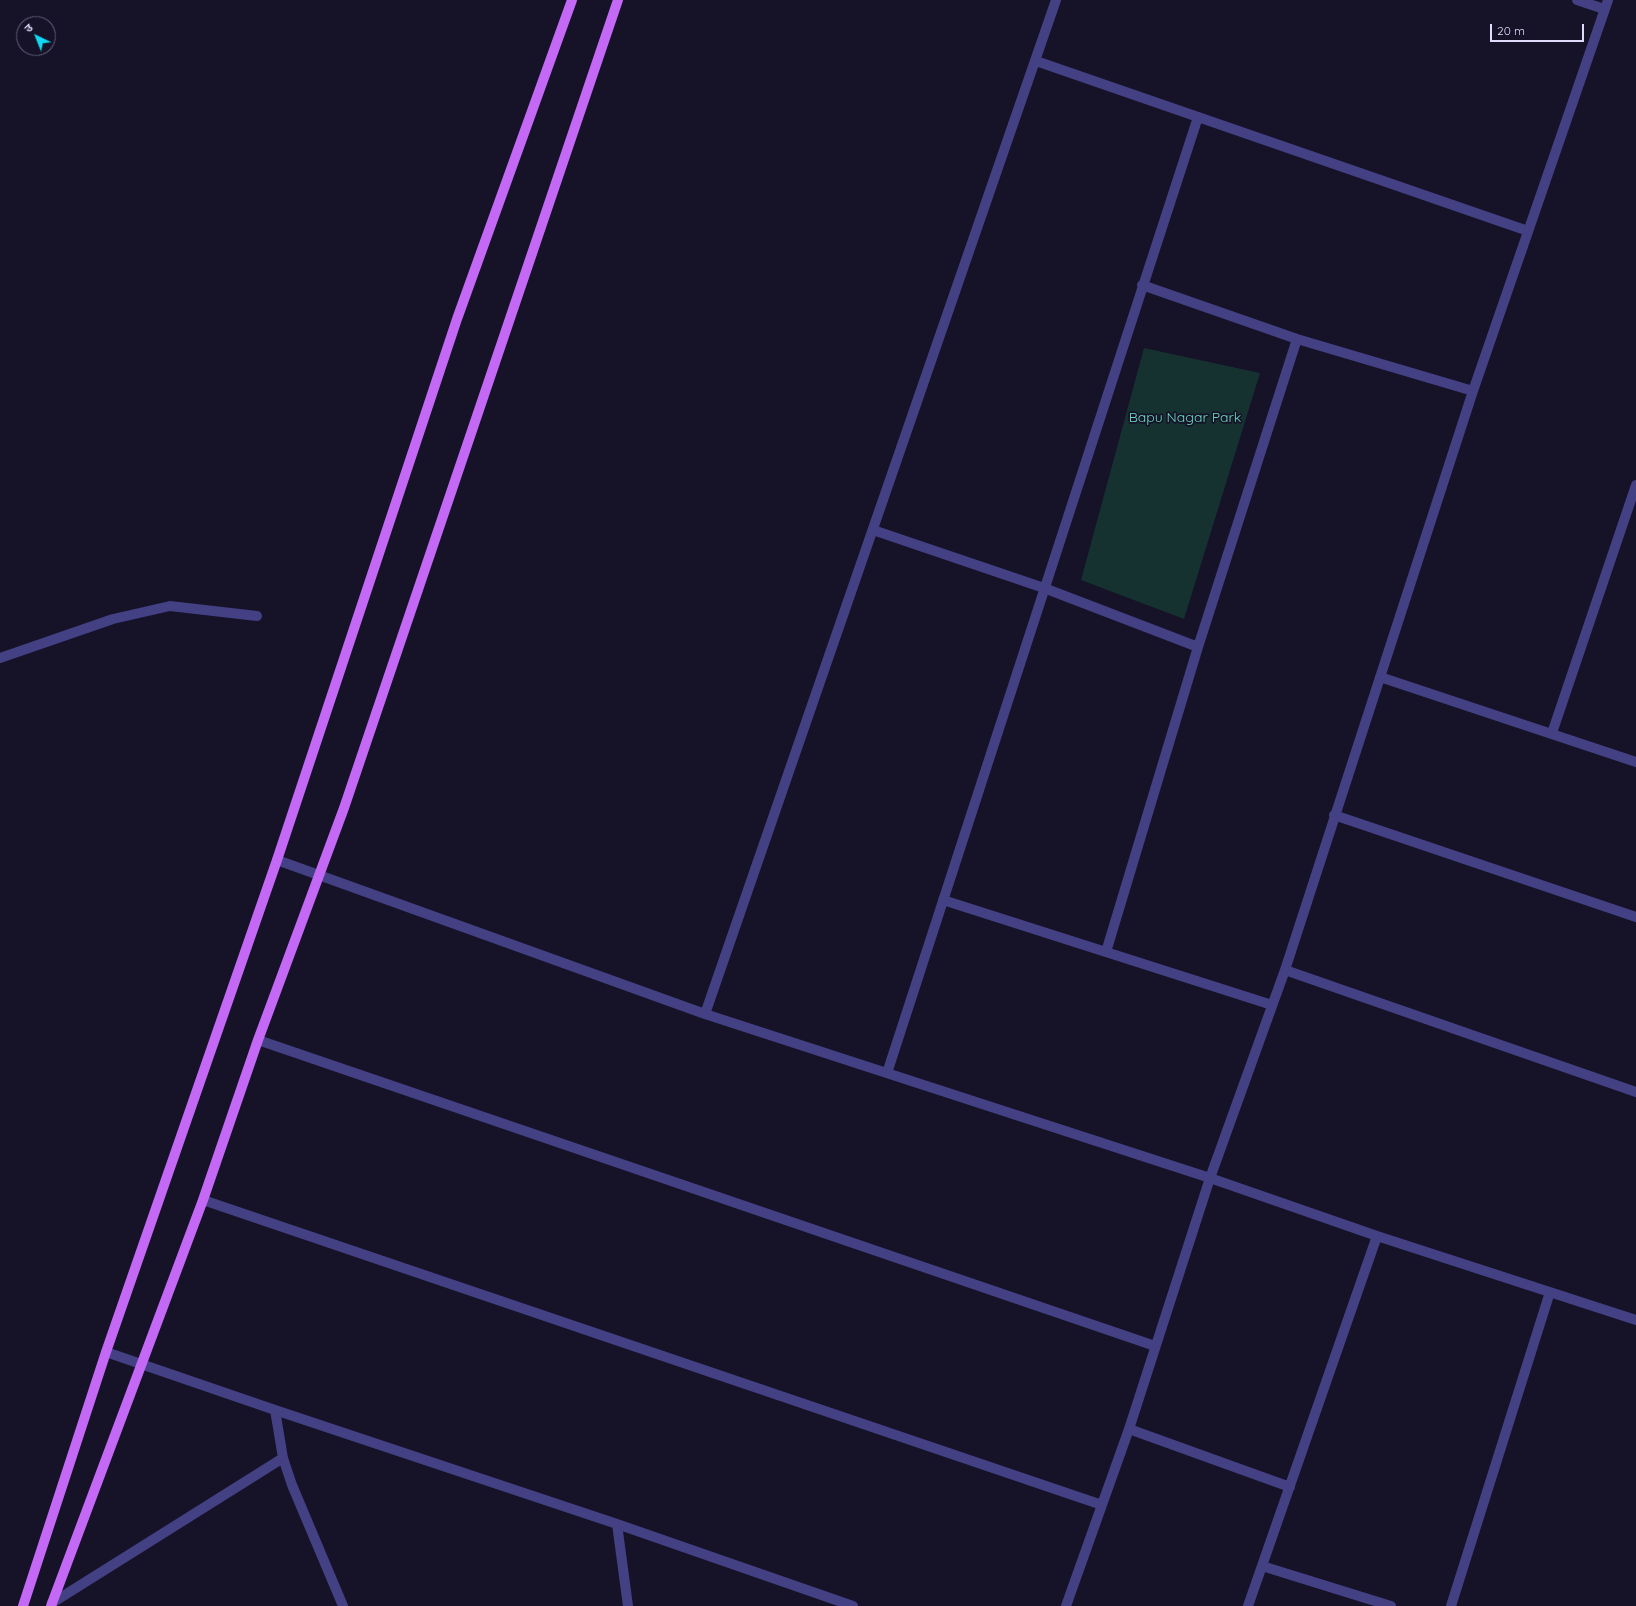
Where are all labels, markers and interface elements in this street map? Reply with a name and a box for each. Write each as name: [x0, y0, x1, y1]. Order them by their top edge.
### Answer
north arrow: [16, 16, 56, 56]
scale bar: [1492, 16, 1586, 42]
text: उ: [21, 21, 36, 35]
text: 20 m: [1497, 23, 1525, 38]
park label: Bapu Nagar Park: [1129, 410, 1241, 426]

